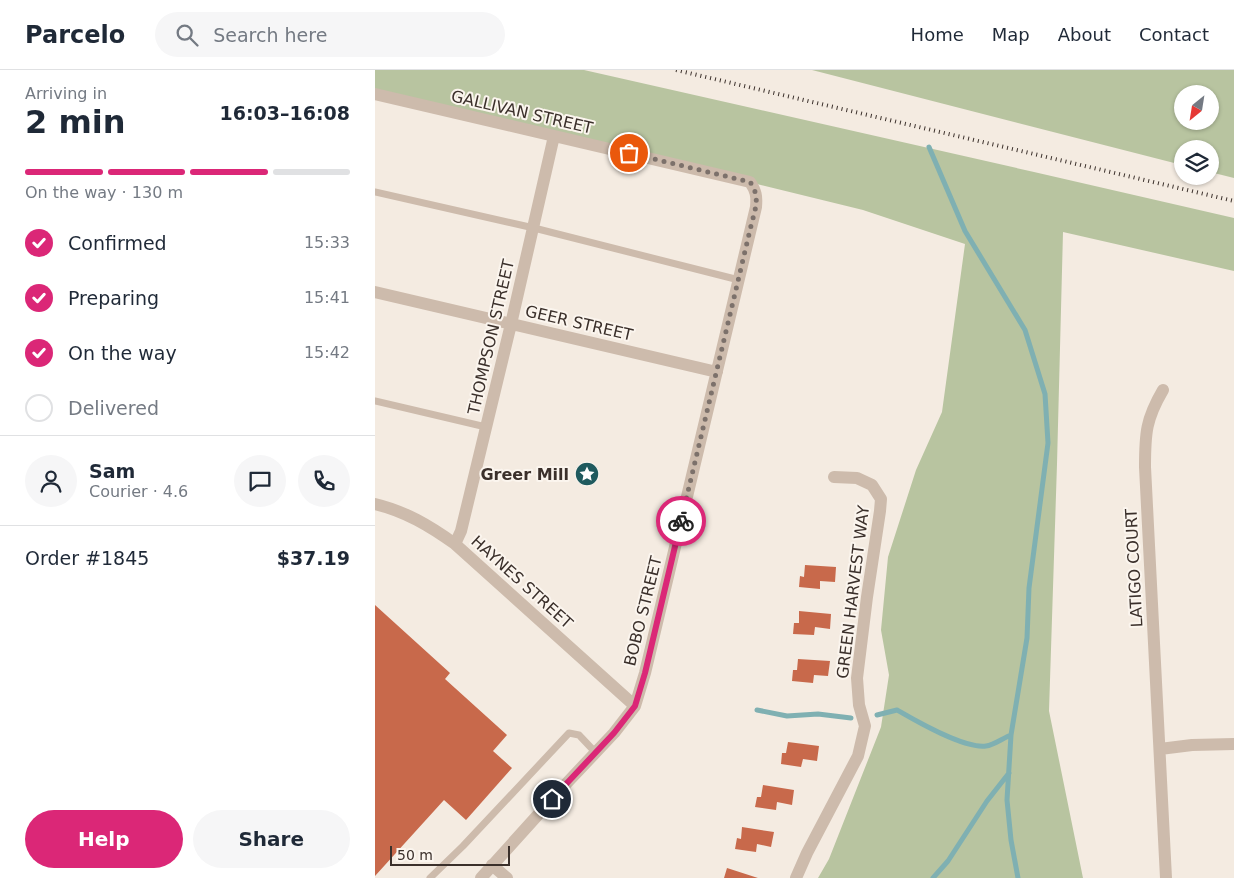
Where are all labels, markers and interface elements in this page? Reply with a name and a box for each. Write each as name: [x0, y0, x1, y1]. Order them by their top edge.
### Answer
search box: [155, 12, 505, 57]
text: Parcelo: [25, 21, 125, 49]
icon: search: [173, 21, 201, 49]
text: Search here: [213, 24, 327, 46]
text: Home: [911, 24, 964, 45]
text: Map: [992, 24, 1030, 45]
text: About: [1058, 24, 1111, 45]
text: Contact: [1139, 24, 1209, 45]
text: Arriving in: [25, 84, 107, 103]
north arrow: [1174, 85, 1219, 130]
map controls: [1174, 85, 1219, 185]
street label: GALLIVAN STREET: [449, 86, 595, 138]
text: 16:03–16:08: [220, 102, 350, 124]
text: 2 min: [25, 103, 126, 141]
pin: [608, 132, 650, 174]
icon: bag: [615, 139, 643, 167]
button: layers: [1174, 140, 1219, 185]
text: On the way · 130 m: [25, 183, 183, 202]
icon: check: [25, 229, 53, 257]
text: Confirmed: [68, 232, 167, 254]
text: 15:33: [304, 233, 350, 252]
street label: THOMPSON STREET: [464, 257, 518, 417]
icon: check: [25, 284, 53, 312]
text: Preparing: [68, 287, 159, 309]
text: 15:41: [304, 288, 350, 307]
street label: GEER STREET: [523, 301, 635, 345]
icon: check: [25, 339, 53, 367]
text: On the way: [68, 342, 177, 364]
text: 15:42: [304, 343, 350, 362]
text: Delivered: [68, 397, 159, 419]
button: person: [25, 455, 77, 507]
button: chat: [234, 455, 286, 507]
button: phone: [298, 455, 350, 507]
text: Sam: [89, 460, 135, 482]
place icon: Greer Mill: [574, 461, 600, 487]
place label: Greer Mill: [480, 465, 569, 484]
text: Courier · 4.6: [89, 482, 188, 501]
courier: [656, 496, 706, 546]
street label: GREEN HARVEST WAY: [833, 504, 873, 680]
icon: bike: [667, 507, 695, 535]
street label: LATIGO COURT: [1121, 508, 1147, 628]
street label: HAYNES STREET: [467, 531, 577, 633]
text: Order #1845: [25, 547, 149, 569]
text: $37.19: [277, 547, 350, 569]
street label: BOBO STREET: [620, 554, 666, 668]
pin: [531, 778, 573, 820]
icon: home: [538, 785, 566, 813]
button: Help: [25, 810, 183, 868]
button: Share: [193, 810, 350, 868]
scale bar: [390, 843, 510, 866]
text: 50 m: [397, 847, 433, 863]

